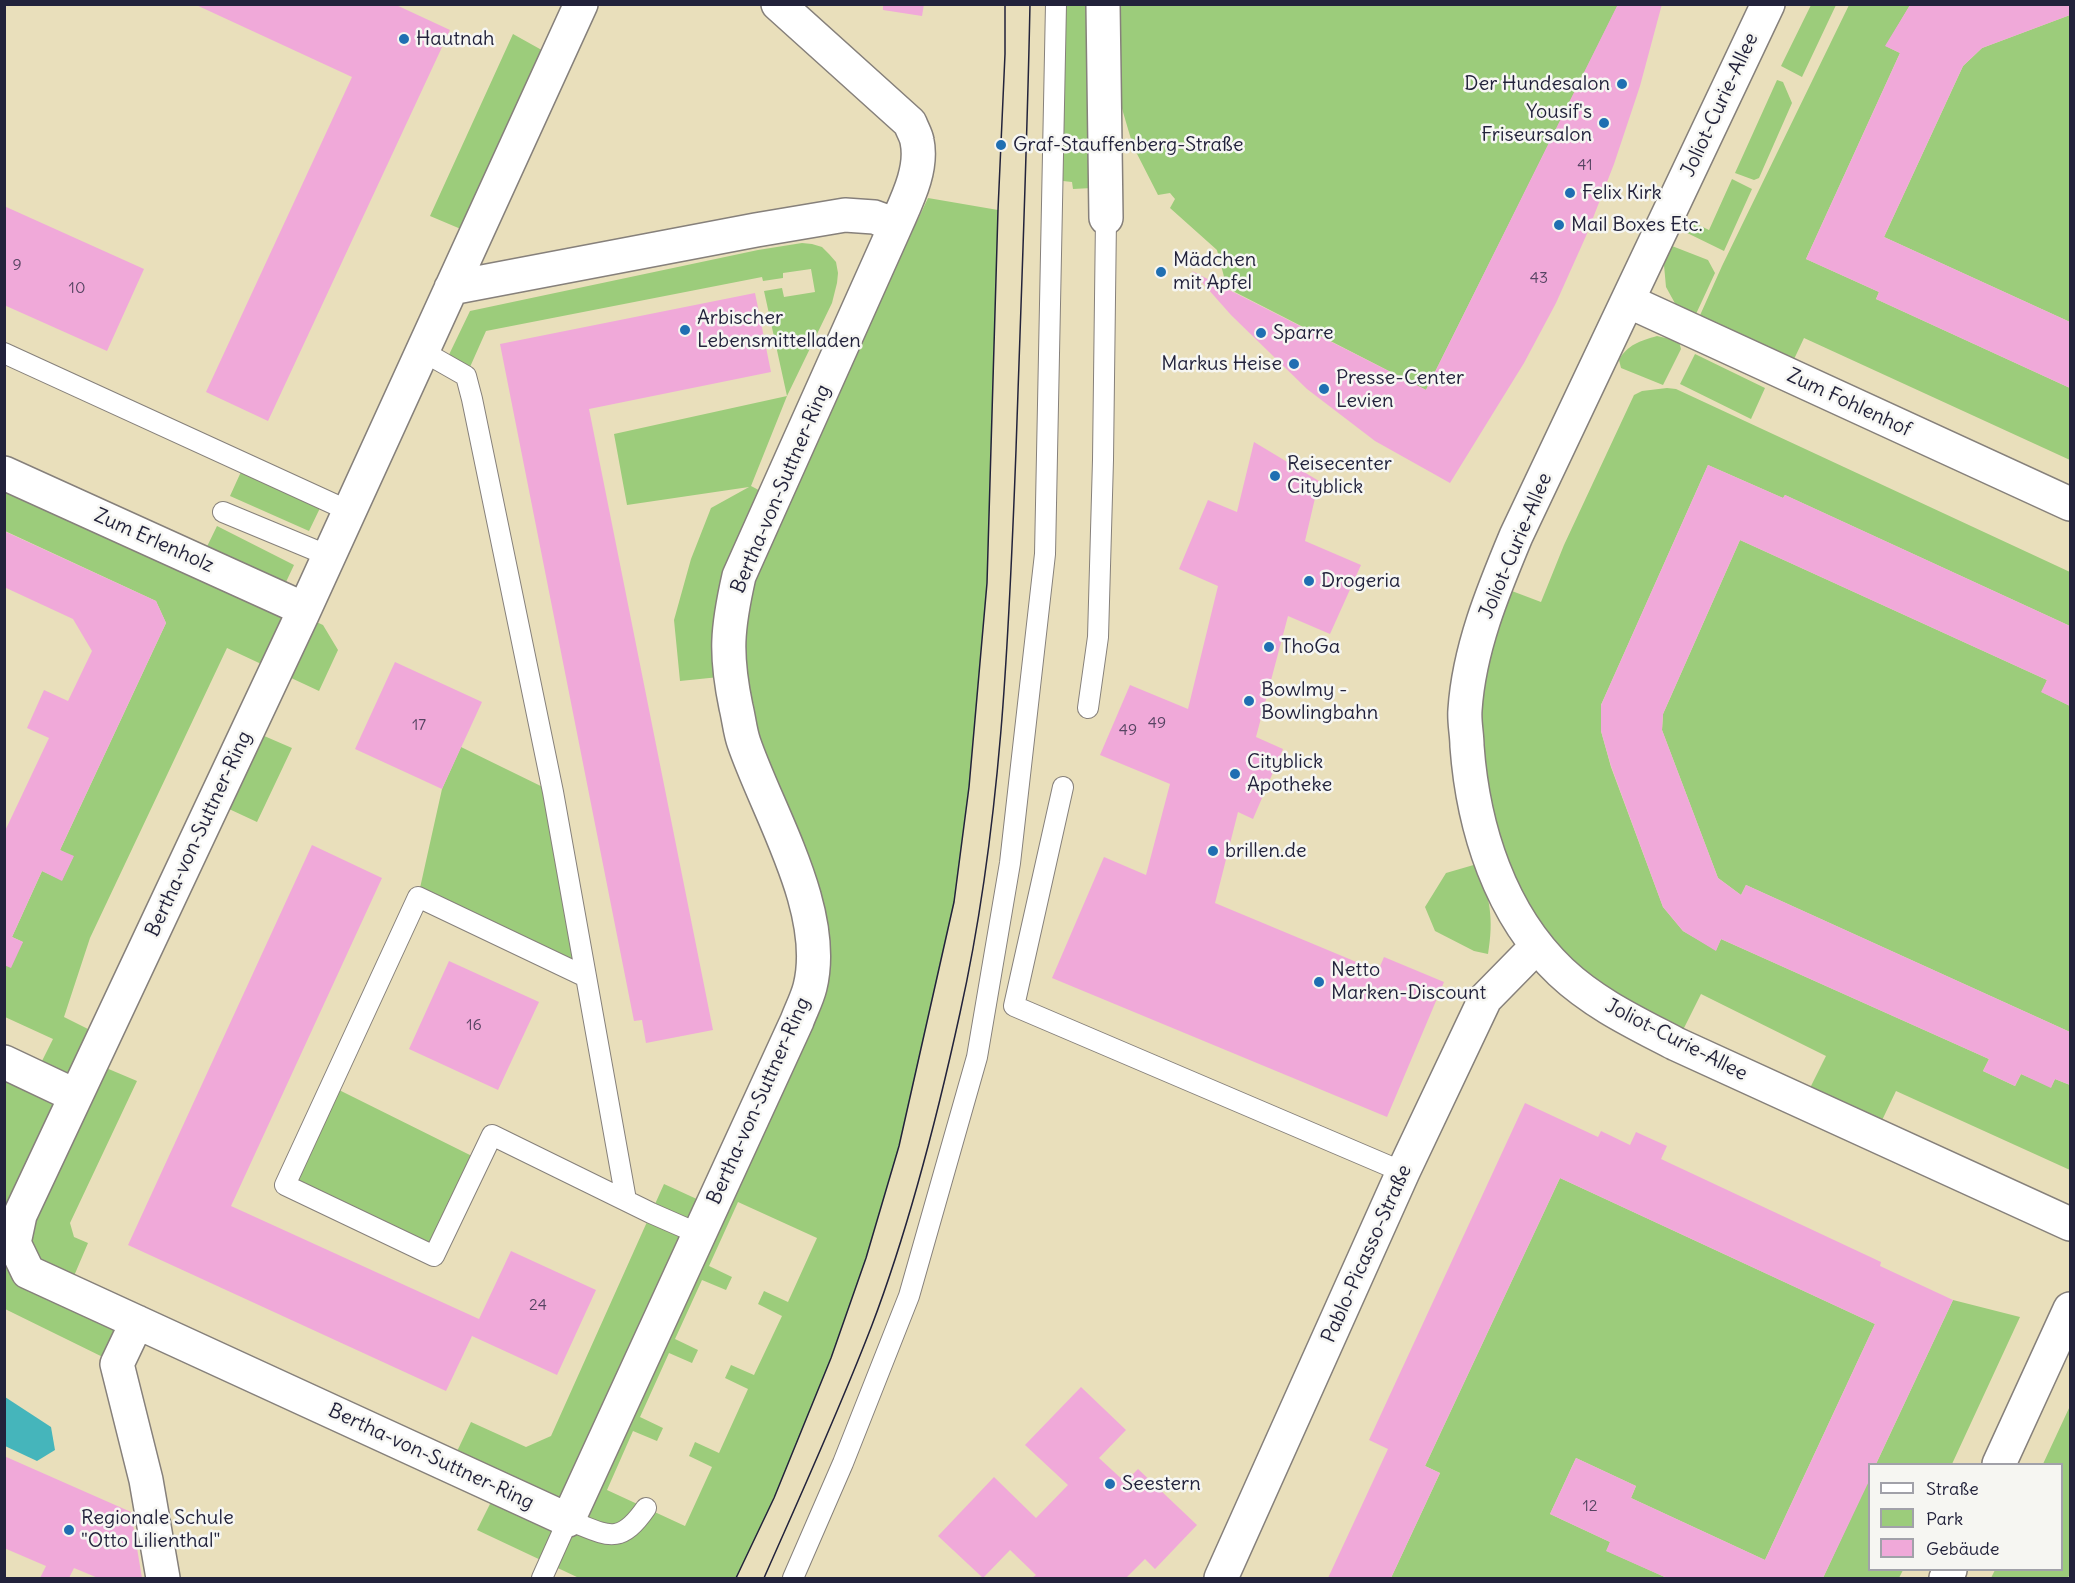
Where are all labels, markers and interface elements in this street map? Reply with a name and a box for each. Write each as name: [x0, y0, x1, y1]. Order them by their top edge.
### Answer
place label: Hautnah: [416, 27, 495, 51]
street label: Joliot-Curie-Allee: [1676, 29, 1764, 181]
marker: Hautnah: [397, 32, 411, 46]
place label: Der Hundesalon: [1464, 72, 1610, 96]
marker: Der Hundesalon: [1615, 77, 1629, 91]
place label: Yousif's Friseursalon: [1481, 100, 1592, 147]
marker: Yousif's Friseursalon: [1597, 116, 1611, 130]
place label: Graf-Stauffenberg-Straße: [1013, 133, 1243, 157]
marker: Graf-Stauffenberg-Straße: [994, 138, 1008, 152]
house number: 41: [1577, 155, 1593, 175]
place label: Felix Kirk: [1582, 181, 1662, 205]
marker: Felix Kirk: [1563, 186, 1577, 200]
place label: Mail Boxes Etc.: [1571, 213, 1703, 237]
marker: Mail Boxes Etc.: [1552, 218, 1566, 232]
place label: Mädchen mit Apfel: [1173, 248, 1256, 295]
house number: 9: [12, 255, 22, 275]
marker: Mädchen mit Apfel: [1154, 265, 1168, 279]
house number: 43: [1530, 268, 1548, 288]
house number: 10: [69, 278, 85, 298]
place label: Arbischer Lebensmittelladen: [697, 306, 861, 353]
place label: Sparre: [1273, 321, 1333, 345]
marker: Arbischer Lebensmittelladen: [678, 323, 692, 337]
marker: Sparre: [1254, 326, 1268, 340]
place label: Markus Heise: [1161, 352, 1282, 376]
marker: Markus Heise: [1287, 357, 1301, 371]
street label: Zum Fohlenhof: [1783, 364, 1915, 442]
place label: Presse-Center Levien: [1336, 366, 1464, 413]
street label: Bertha-von-Suttner-Ring: [726, 381, 836, 597]
marker: Presse-Center Levien: [1317, 382, 1331, 396]
place label: Reisecenter Cityblick: [1287, 452, 1392, 499]
marker: Reisecenter Cityblick: [1268, 469, 1282, 483]
street label: Joliot-Curie-Allee: [1474, 469, 1558, 623]
street label: Zum Erlenholz: [90, 504, 218, 578]
place label: Drogeria: [1321, 569, 1400, 593]
marker: Drogeria: [1302, 574, 1316, 588]
place label: ThoGa: [1281, 635, 1340, 659]
marker: ThoGa: [1262, 640, 1276, 654]
place label: Bowlmy - Bowlingbahn: [1261, 678, 1378, 725]
marker: Bowlmy - Bowlingbahn: [1242, 694, 1256, 708]
house number: 49: [1148, 713, 1166, 733]
house number: 17: [412, 715, 426, 735]
house number: 49: [1119, 720, 1137, 740]
street label: Bertha-von-Suttner-Ring: [141, 727, 257, 941]
place label: Cityblick Apotheke: [1247, 750, 1332, 797]
marker: Cityblick Apotheke: [1228, 767, 1242, 781]
place label: brillen.de: [1225, 839, 1307, 863]
marker: brillen.de: [1206, 844, 1220, 858]
place label: Netto Marken-Discount: [1331, 958, 1486, 1005]
marker: Netto Marken-Discount: [1312, 975, 1326, 989]
street label: Bertha-von-Suttner-Ring: [702, 994, 816, 1208]
street label: Joliot-Curie-Allee: [1601, 994, 1751, 1086]
house number: 16: [466, 1015, 482, 1035]
street label: Pablo-Picasso-Straße: [1317, 1161, 1417, 1347]
house number: 24: [529, 1295, 547, 1315]
street label: Bertha-von-Suttner-Ring: [324, 1399, 538, 1515]
legend: [1868, 1463, 2063, 1571]
place label: Seestern: [1122, 1472, 1201, 1496]
marker: Seestern: [1103, 1477, 1117, 1491]
text: Straße: [1926, 1477, 1979, 1500]
house number: 12: [1582, 1496, 1598, 1516]
place label: Regionale Schule "Otto Lilienthal": [81, 1506, 234, 1553]
text: Park: [1926, 1507, 1963, 1530]
marker: Regionale Schule "Otto Lilienthal": [62, 1523, 76, 1537]
text: Gebäude: [1926, 1537, 1999, 1560]

